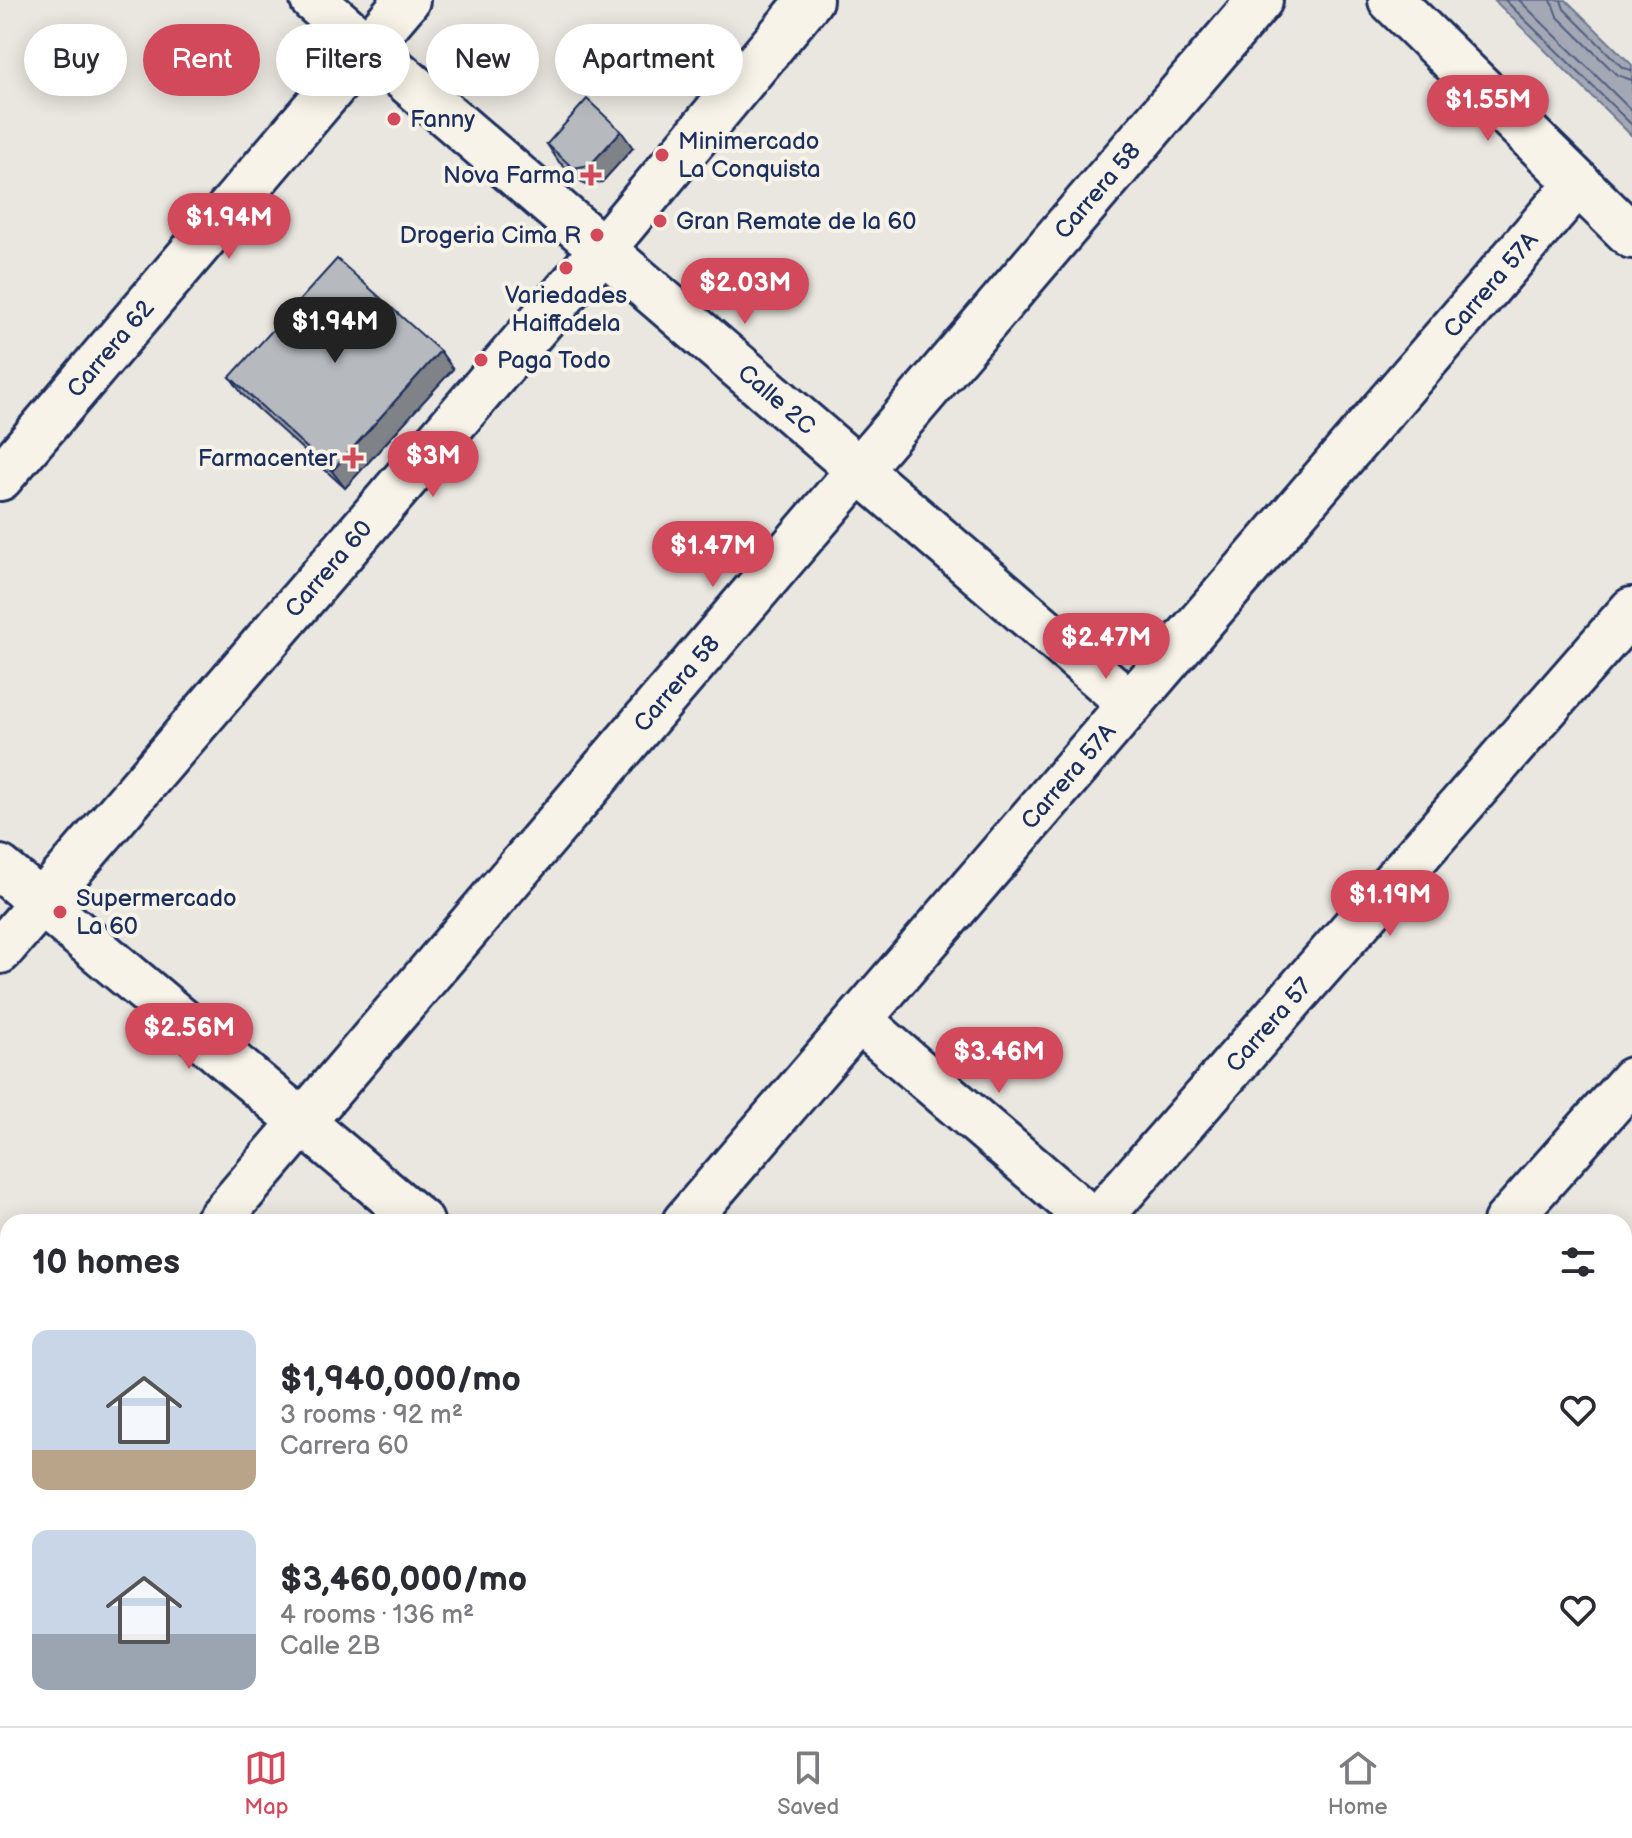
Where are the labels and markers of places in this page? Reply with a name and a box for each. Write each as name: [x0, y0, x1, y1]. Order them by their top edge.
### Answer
pin: $1.55M: [1423, 75, 1553, 143]
place label: Fanny: [410, 105, 475, 134]
marker: Fanny: [385, 110, 403, 128]
place label: Minimercado La Conquista: [678, 127, 821, 184]
marker: Minimercado La Conquista: [653, 146, 671, 164]
place label: Nova Farma: [443, 161, 575, 190]
marker: Nova Farma: [582, 166, 600, 184]
pin: $1.94M: [164, 193, 294, 261]
place label: Gran Remate de la 60: [676, 207, 916, 236]
marker: Gran Remate de la 60: [651, 212, 669, 230]
place label: Drogeria Cima R: [400, 221, 581, 250]
marker: Drogeria Cima R: [588, 226, 606, 244]
pin: $2.03M: [680, 258, 810, 326]
marker: Variedades Haiffadela: [557, 259, 575, 277]
place label: Variedades Haiffadela: [505, 281, 627, 338]
pin: $1.94M: [270, 297, 400, 365]
place label: Paga Todo: [497, 346, 611, 375]
marker: Paga Todo: [472, 351, 490, 369]
pin: $3M: [394, 431, 472, 499]
place label: Farmacenter: [198, 444, 337, 473]
marker: Farmacenter: [344, 449, 362, 467]
pin: $1.47M: [648, 521, 778, 589]
pin: $2.47M: [1041, 613, 1171, 681]
pin: $1.19M: [1325, 870, 1455, 938]
place label: Supermercado La 60: [76, 884, 237, 941]
marker: Supermercado La 60: [51, 903, 69, 921]
pin: $2.56M: [124, 1003, 254, 1071]
pin: $3.46M: [934, 1027, 1064, 1095]

